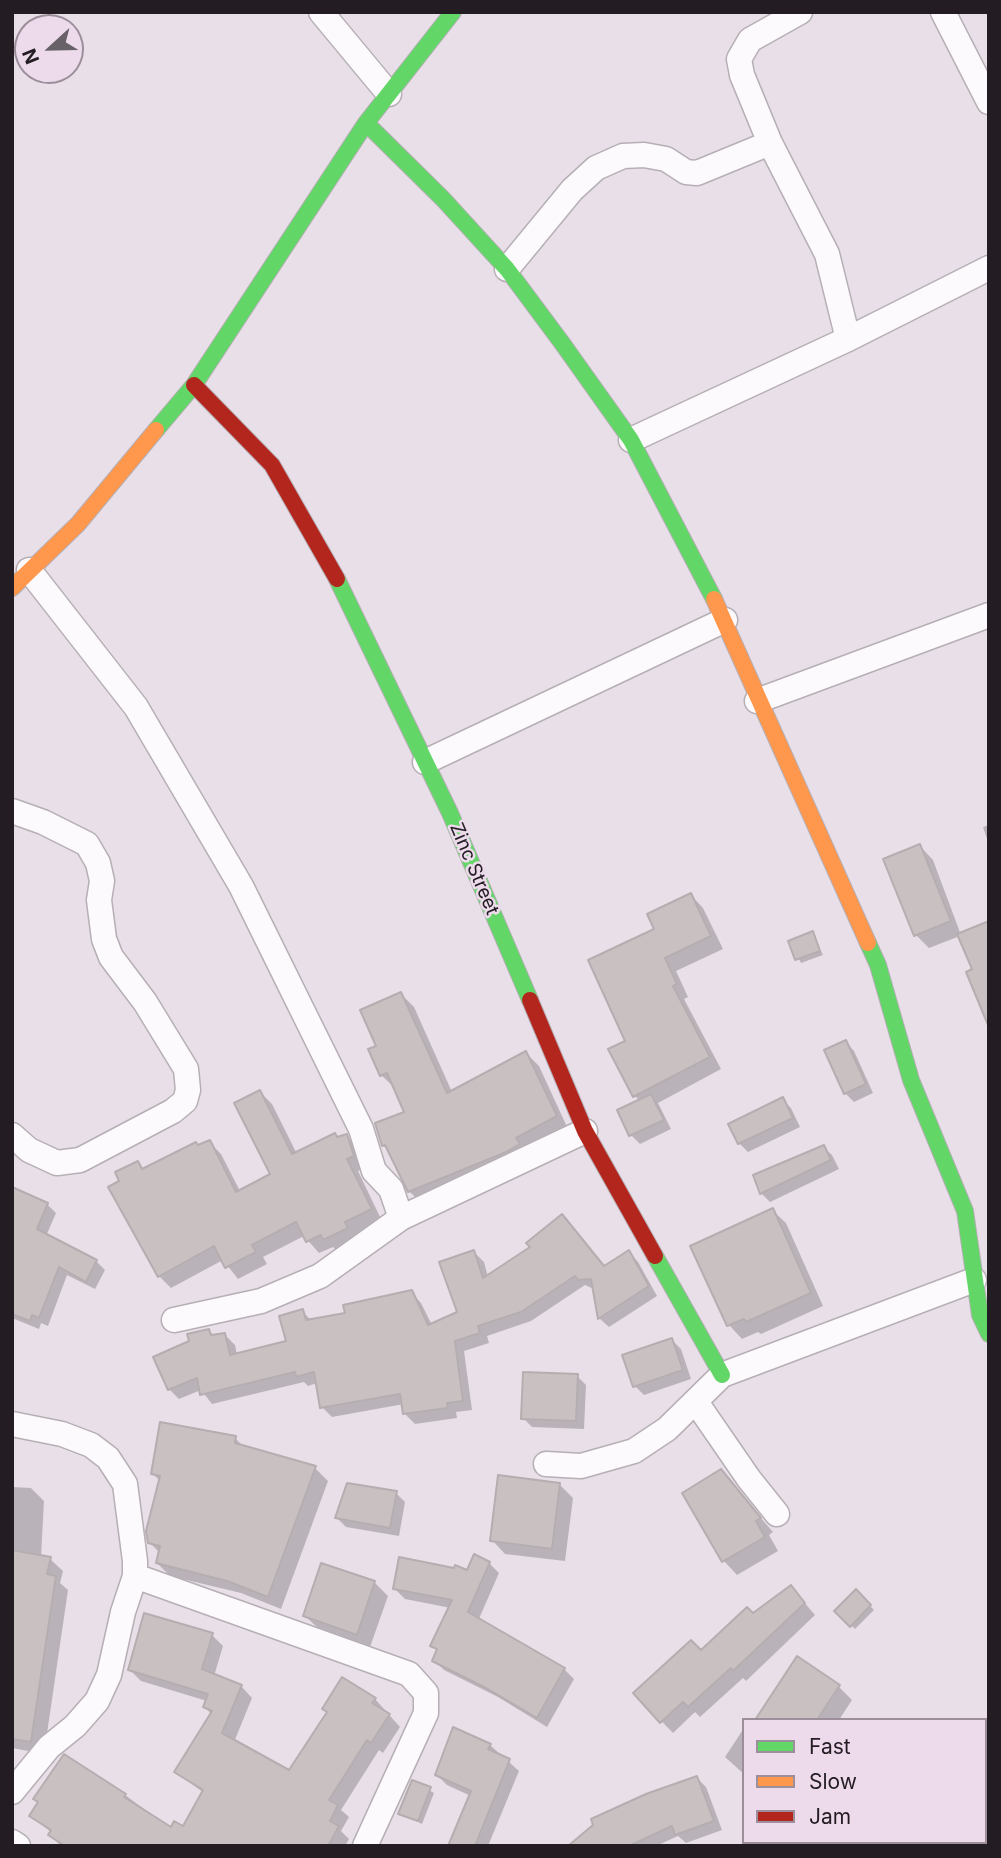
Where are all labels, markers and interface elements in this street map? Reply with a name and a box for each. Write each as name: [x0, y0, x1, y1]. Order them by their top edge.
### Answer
north arrow: [14, 14, 84, 84]
text: N: [18, 45, 44, 67]
street label: Zinc Street: [444, 820, 504, 918]
legend: [742, 1718, 987, 1844]
text: Fast: [809, 1734, 851, 1759]
text: Slow: [809, 1769, 857, 1794]
text: Jam: [809, 1804, 851, 1829]

